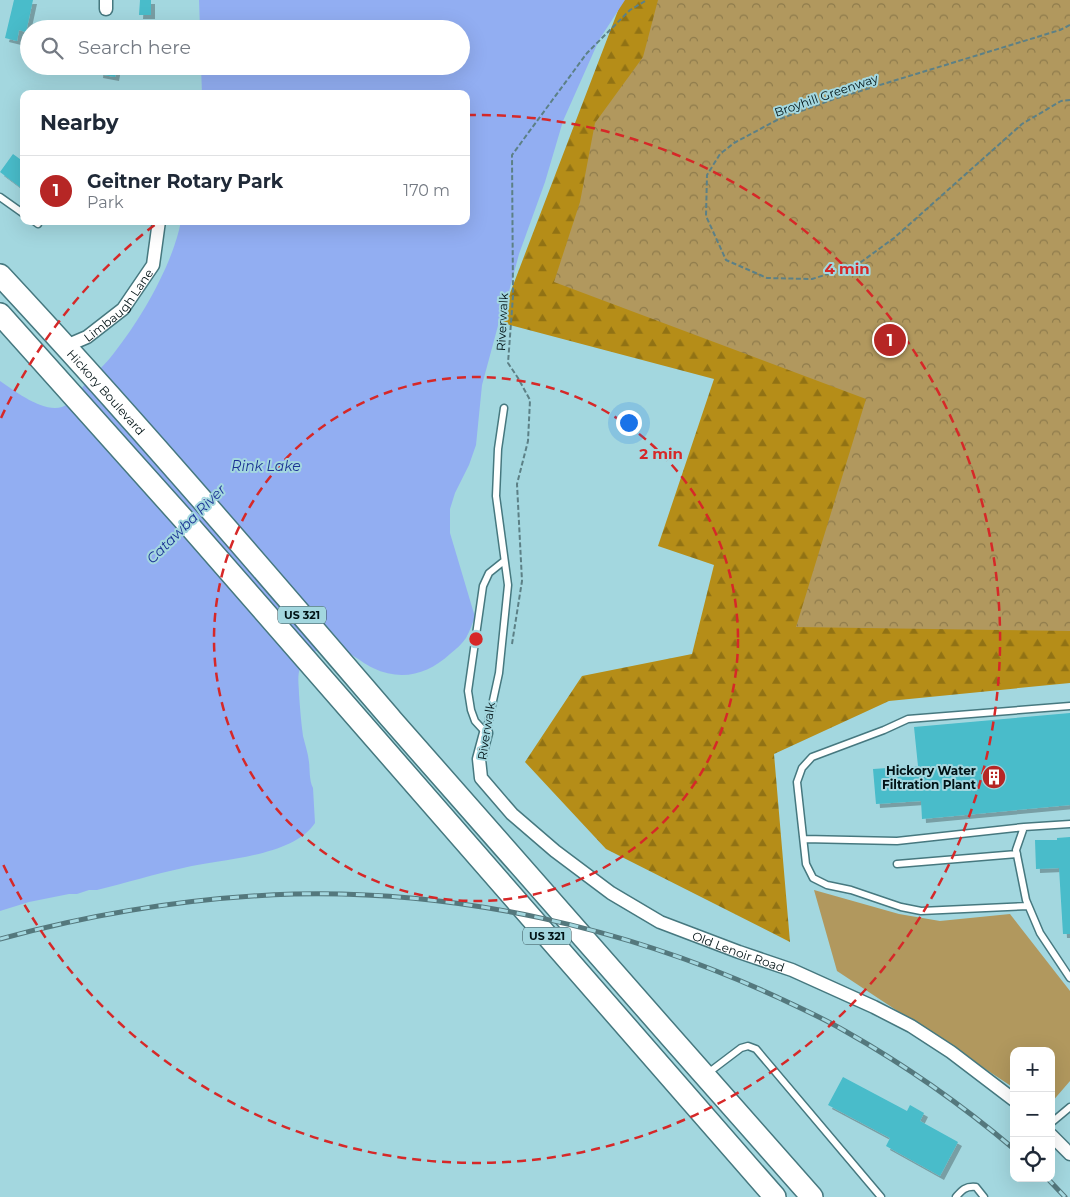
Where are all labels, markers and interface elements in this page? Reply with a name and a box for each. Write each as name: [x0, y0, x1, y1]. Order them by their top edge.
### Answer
search box: [20, 20, 470, 75]
icon: search: [38, 34, 66, 62]
text: Search here: [78, 36, 191, 59]
street label: Broyhill Greenway: [772, 70, 880, 120]
text: Nearby: [40, 110, 119, 135]
text: Geitner Rotary Park: [87, 170, 283, 193]
text: 1: [53, 181, 59, 200]
text: 170 m: [403, 181, 450, 200]
text: Park: [87, 193, 124, 212]
text: 4 min: [824, 259, 870, 278]
street label: Limbaugh Lane: [80, 266, 156, 344]
street label: Riverwalk: [493, 292, 511, 351]
pin: 1: [874, 321, 906, 359]
street label: Hickory Boulevard: [64, 346, 149, 438]
your location: [616, 410, 642, 436]
text: 2 min: [639, 444, 683, 463]
water label: Rink Lake: [231, 457, 301, 475]
water label: Catawba River: [143, 480, 230, 567]
road number: US 321: [278, 606, 326, 624]
centre of rings: [467, 630, 485, 648]
street label: Riverwalk: [474, 700, 498, 761]
place label: Hickory Water Filtration Plant: [882, 763, 977, 792]
building icon: Hickory Water Filtration Plant: [981, 764, 1007, 790]
street label: Old Lenoir Road: [690, 927, 787, 974]
road number: US 321: [523, 928, 571, 944]
map controls: [1010, 1047, 1055, 1182]
button: +: [1010, 1047, 1055, 1092]
button: −: [1010, 1092, 1055, 1137]
button: locate: [1010, 1137, 1055, 1182]

